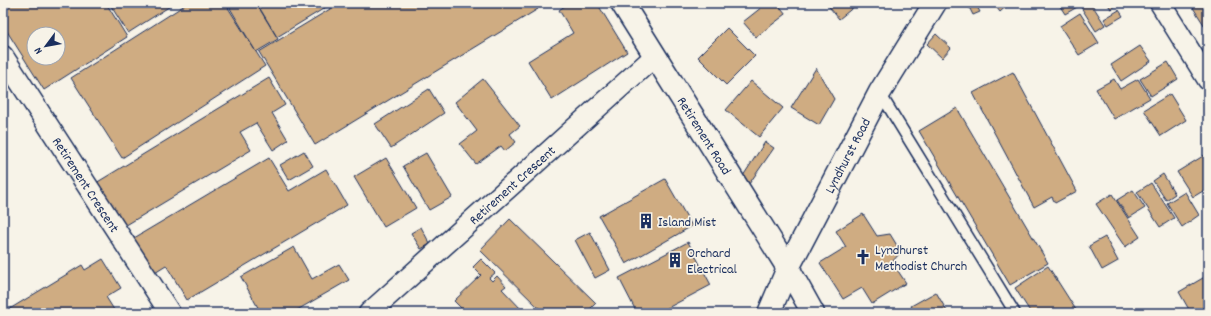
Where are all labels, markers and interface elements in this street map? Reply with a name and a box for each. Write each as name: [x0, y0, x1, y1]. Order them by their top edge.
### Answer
north arrow: [26, 26, 66, 66]
text: N: [31, 43, 47, 57]
street label: Retirement Road: [671, 93, 735, 179]
street label: Lyndhurst Road: [821, 115, 877, 197]
street label: Retirement Crescent: [46, 134, 123, 237]
street label: Retirement Crescent: [465, 142, 561, 230]
building icon: Island Mist: [637, 212, 655, 230]
place label: Island Mist: [658, 213, 716, 233]
place label: Lyndhurst Methodist Church: [875, 241, 967, 277]
place label: Orchard Electrical: [687, 244, 738, 280]
church icon: Lyndhurst Methodist Church: [854, 248, 872, 266]
building icon: Orchard Electrical: [666, 251, 684, 269]

